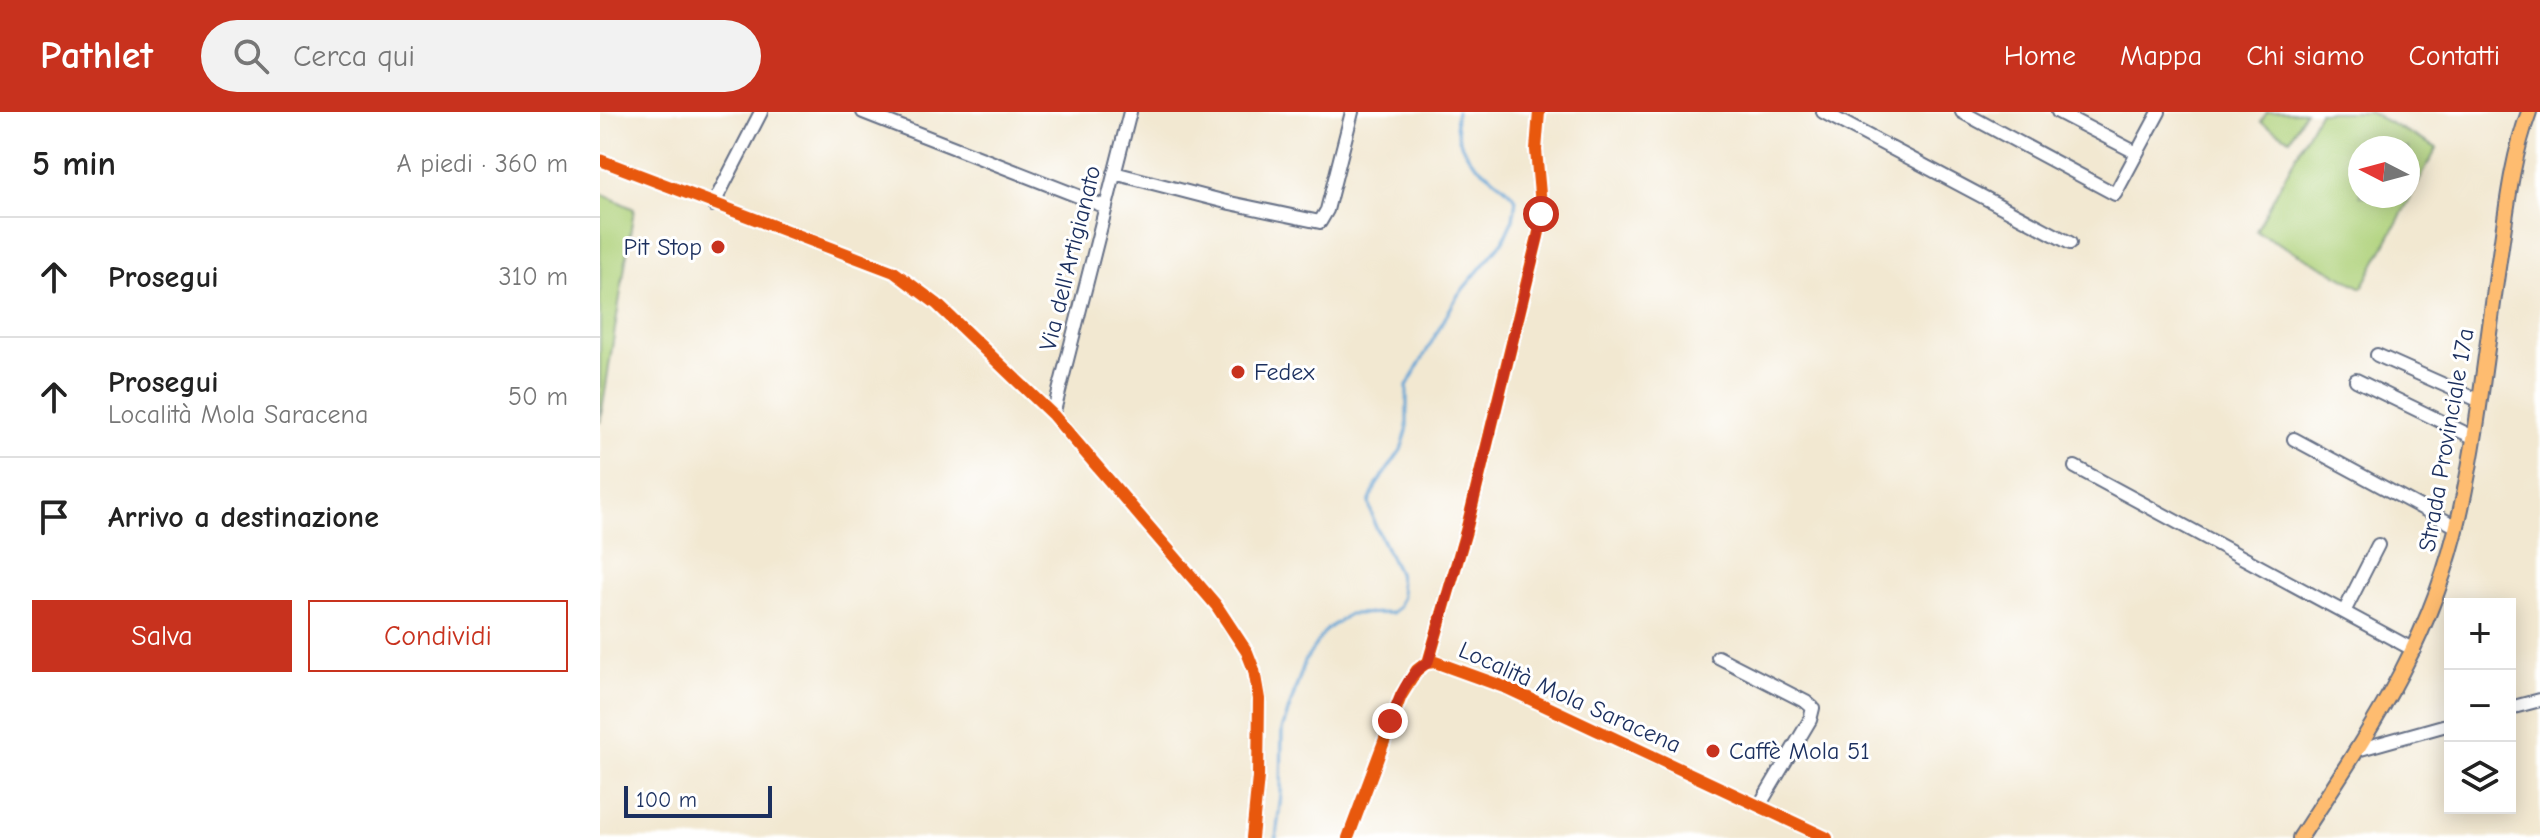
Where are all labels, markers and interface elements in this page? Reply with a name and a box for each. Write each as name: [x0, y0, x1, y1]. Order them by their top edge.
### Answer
search box: [201, 20, 761, 92]
text: Pathlet: [40, 34, 153, 78]
icon: search: [229, 34, 273, 78]
text: Cerca qui: [293, 39, 415, 74]
text: Home: [2004, 40, 2076, 72]
text: Mappa: [2120, 40, 2202, 72]
text: Chi siamo: [2246, 40, 2364, 72]
text: Contatti: [2408, 40, 2500, 72]
north arrow: [2348, 136, 2420, 208]
text: 5 min: [32, 144, 116, 184]
text: A piedi · 360 m: [397, 149, 568, 179]
street label: Via dell'Artigianato: [1033, 163, 1107, 353]
route start: [1523, 196, 1559, 232]
place label: Pit Stop: [623, 233, 702, 261]
marker: Pit Stop: [709, 238, 727, 256]
icon: ahead: [32, 255, 76, 299]
text: Prosegui: [108, 260, 219, 295]
text: 310 m: [499, 262, 568, 292]
street label: Strada Provinciale 17a: [2413, 326, 2479, 554]
place label: Fedex: [1254, 358, 1315, 386]
marker: Fedex: [1229, 363, 1247, 381]
text: Prosegui: [108, 365, 219, 400]
icon: ahead: [32, 375, 76, 419]
text: 50 m: [508, 382, 568, 412]
text: Località Mola Saracena: [108, 400, 368, 430]
icon: arrive: [32, 495, 76, 539]
text: Arrivo a destinazione: [108, 500, 379, 535]
map controls: [2444, 598, 2516, 814]
button: +: [2444, 598, 2516, 670]
button: Salva: [32, 600, 292, 672]
button: Condividi: [308, 600, 568, 672]
street label: Località Mola Saracena: [1455, 635, 1685, 759]
button: −: [2444, 670, 2516, 742]
route end: [1372, 703, 1408, 739]
place label: Caffè Mola 51: [1729, 737, 1870, 765]
marker: Caffè Mola 51: [1704, 742, 1722, 760]
button: layers: [2444, 742, 2516, 814]
scale bar: [624, 782, 772, 818]
text: 100 m: [636, 787, 697, 813]

